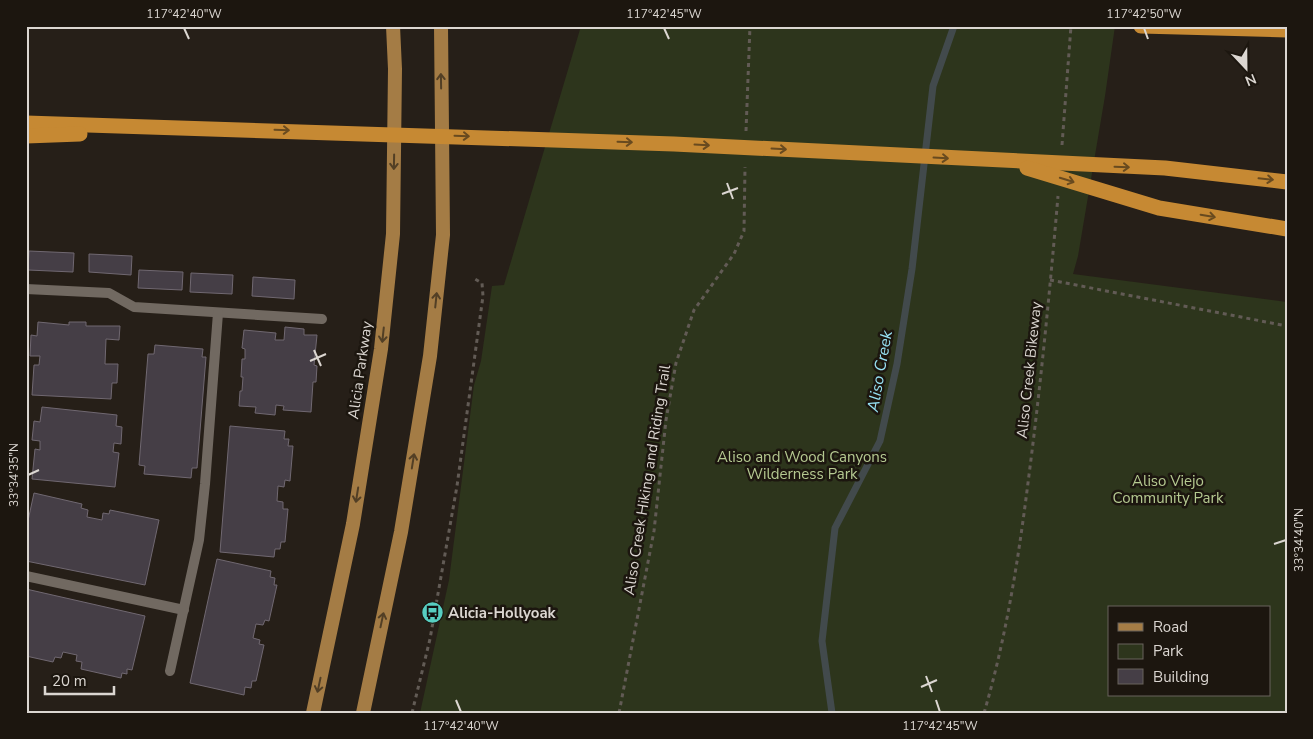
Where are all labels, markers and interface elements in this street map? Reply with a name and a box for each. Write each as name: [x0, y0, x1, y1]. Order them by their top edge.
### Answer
text: 117°42'40"W: [146, 6, 222, 22]
text: 117°42'45"W: [626, 6, 702, 22]
text: 117°42'50"W: [1106, 6, 1182, 22]
north arrow: [1220, 42, 1270, 92]
text: N: [1242, 69, 1259, 90]
one-way arrow: [437, 74, 446, 90]
one-way arrow: [274, 125, 290, 135]
one-way arrow: [454, 132, 470, 141]
one-way arrow: [616, 137, 632, 147]
one-way arrow: [694, 141, 710, 150]
one-way arrow: [770, 145, 786, 154]
one-way arrow: [389, 154, 399, 170]
one-way arrow: [933, 154, 949, 163]
one-way arrow: [1114, 162, 1130, 171]
one-way arrow: [1257, 174, 1273, 184]
one-way arrow: [1059, 176, 1075, 186]
one-way arrow: [1199, 211, 1215, 221]
one-way arrow: [431, 292, 441, 308]
street label: Aliso Creek Bikeway: [1012, 300, 1046, 440]
street label: Alicia Parkway: [343, 319, 377, 420]
one-way arrow: [378, 326, 387, 342]
water label: Aliso Creek: [862, 328, 898, 415]
street label: Aliso Creek Hiking and Riding Trail: [619, 363, 675, 597]
text: 33°34'35"N: [6, 443, 22, 507]
park label: Aliso and Wood Canyons Wilderness Park: [717, 447, 887, 484]
one-way arrow: [408, 453, 418, 469]
park label: Aliso Viejo Community Park: [1113, 471, 1224, 508]
one-way arrow: [352, 487, 362, 503]
text: 33°34'40"N: [1291, 508, 1307, 572]
bus stop icon: Alicia-Hollyoak: [420, 601, 444, 625]
place label: Alicia-Hollyoak: [448, 603, 557, 623]
legend: [1108, 606, 1270, 696]
one-way arrow: [378, 613, 388, 629]
text: Road: [1153, 617, 1188, 637]
text: Park: [1153, 641, 1183, 661]
scale bar: [45, 664, 114, 696]
text: Building: [1153, 667, 1209, 687]
text: 20 m: [52, 671, 87, 691]
one-way arrow: [313, 677, 323, 693]
text: 117°42'40"W: [423, 718, 499, 734]
text: 117°42'45"W: [902, 718, 978, 734]

